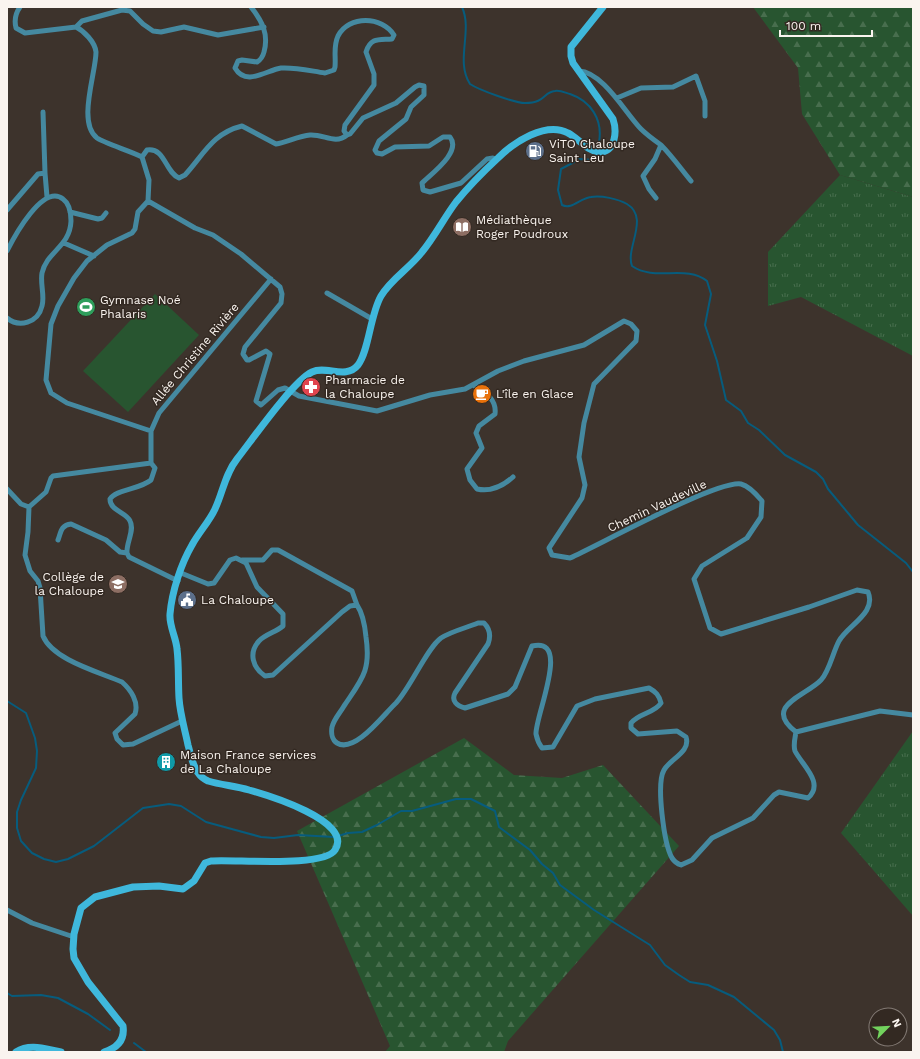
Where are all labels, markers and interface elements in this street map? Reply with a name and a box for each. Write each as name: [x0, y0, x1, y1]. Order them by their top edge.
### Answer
scale bar: [780, 12, 872, 38]
text: 100 m: [786, 19, 821, 33]
place label: ViTO Chaloupe Saint Leu: [549, 137, 635, 165]
fuel station icon: ViTO Chaloupe Saint Leu: [524, 140, 546, 162]
place label: Médiathèque Roger Poudroux: [476, 213, 568, 241]
library icon: Médiathèque Roger Poudroux: [451, 216, 473, 238]
place label: Gymnase Noé Phalaris: [100, 293, 181, 321]
sports icon: Gymnase Noé Phalaris: [75, 296, 97, 318]
street label: Allée Christine Rivière: [148, 300, 242, 408]
place label: Pharmacie de la Chaloupe: [325, 373, 405, 401]
pharmacy icon: Pharmacie de la Chaloupe: [300, 376, 322, 398]
cafe icon: L'île en Glace: [471, 383, 493, 405]
place label: L'île en Glace: [496, 387, 574, 401]
street label: Chemin Vaudeville: [605, 477, 709, 535]
place label: Collège de la Chaloupe: [35, 570, 104, 598]
school or university icon: Collège de la Chaloupe: [107, 573, 129, 595]
public building icon: La Chaloupe: [176, 589, 198, 611]
place label: La Chaloupe: [201, 593, 274, 607]
place label: Maison France services de La Chaloupe: [180, 748, 316, 776]
building icon: Maison France services de La Chaloupe: [155, 751, 177, 773]
north arrow: [868, 1007, 908, 1047]
text: N: [889, 1017, 904, 1030]

